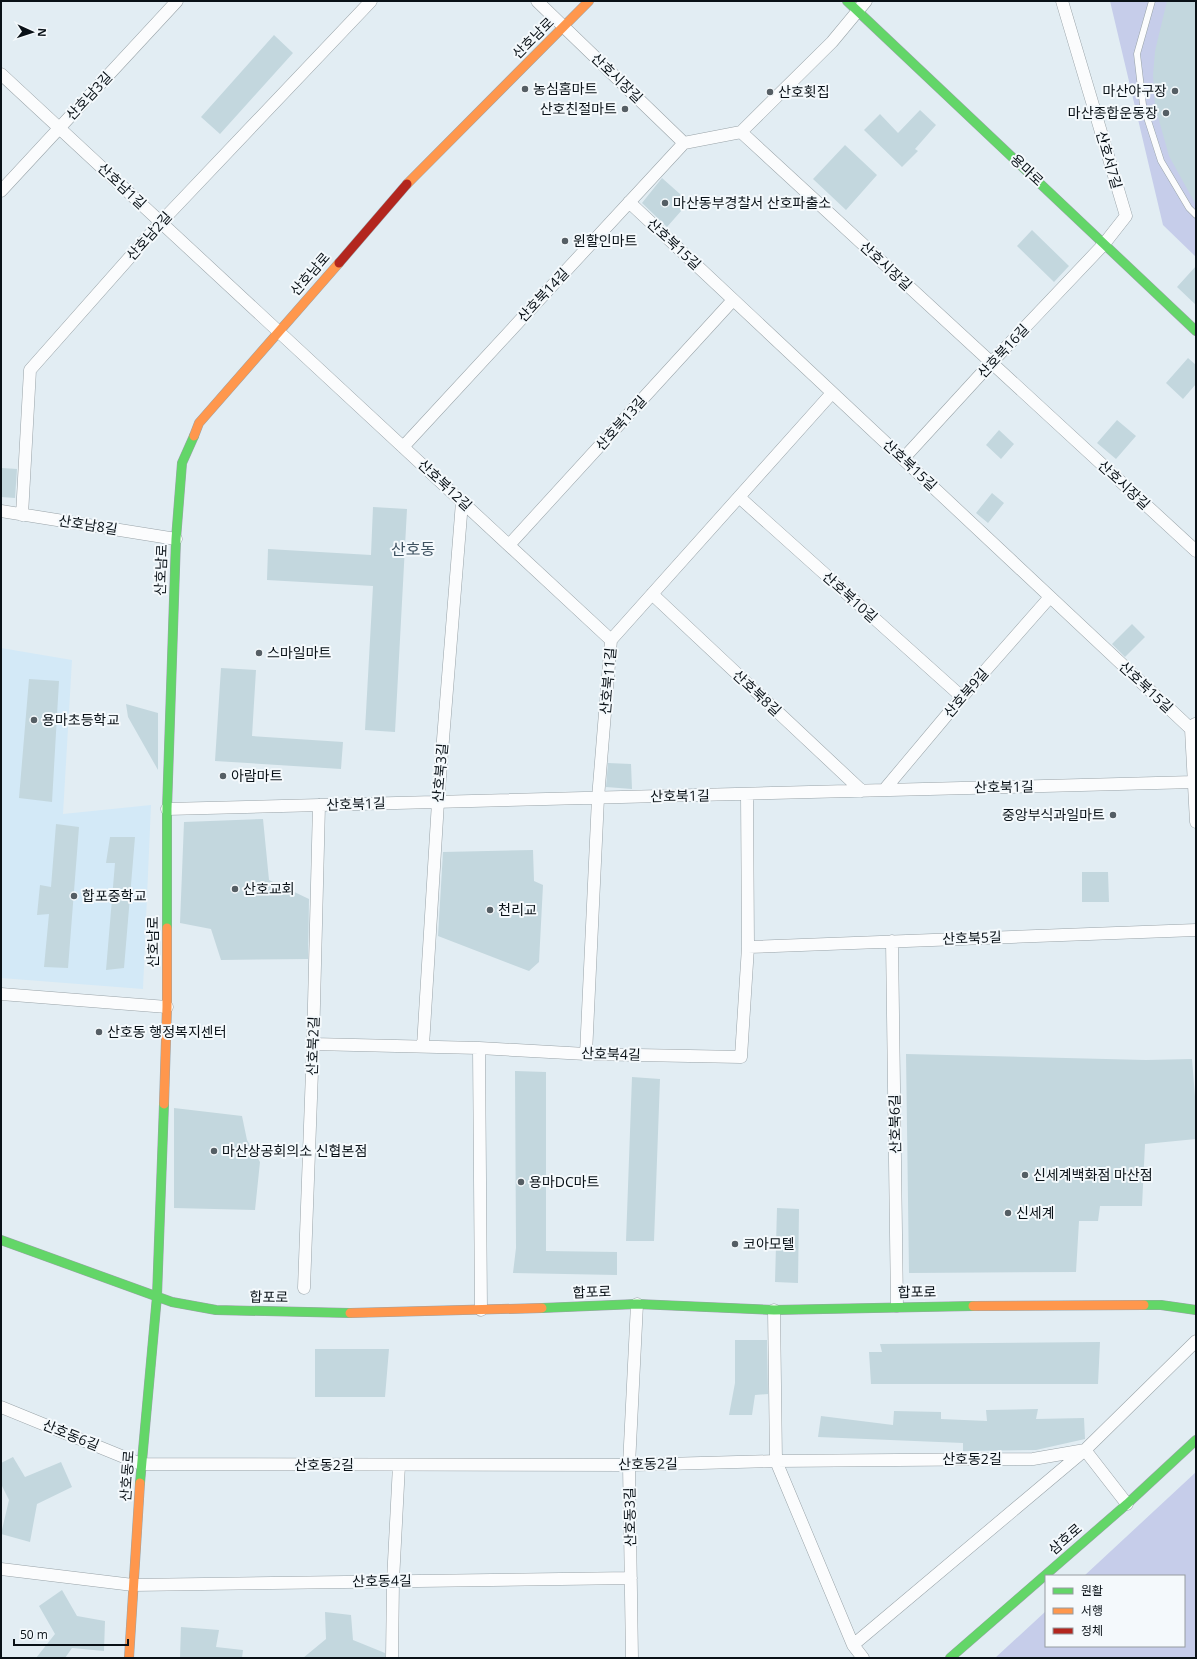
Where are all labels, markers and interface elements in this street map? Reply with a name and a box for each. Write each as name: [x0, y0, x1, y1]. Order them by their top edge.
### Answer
north arrow: [12, 12, 52, 52]
street label: 산호남로: [508, 13, 558, 63]
text: N: [35, 28, 50, 37]
street label: 산호시장길: [588, 48, 647, 107]
street label: 산호남3길: [61, 67, 116, 124]
place label: 농심홈마트: [533, 79, 598, 98]
place label: 마산야구장: [1103, 81, 1167, 100]
place label: 산호횟집: [778, 82, 830, 101]
marker: 농심홈마트: [520, 84, 530, 94]
marker: 마산야구장: [1170, 86, 1180, 96]
marker: 산호횟집: [765, 87, 775, 97]
place label: 산호친절마트: [540, 99, 617, 118]
place label: 마산종합운동장: [1068, 103, 1158, 122]
marker: 산호친절마트: [620, 104, 630, 114]
marker: 마산종합운동장: [1161, 108, 1171, 118]
street label: 산호서7길: [1092, 129, 1127, 191]
street label: 용마로: [1007, 150, 1048, 190]
street label: 산호남1길: [94, 158, 151, 213]
place label: 마산동부경찰서 산호파출소: [673, 193, 831, 212]
marker: 마산동부경찰서 산호파출소: [660, 198, 670, 208]
street label: 산호남2길: [122, 207, 176, 264]
street label: 산호북15길: [643, 214, 706, 274]
place label: 윈할인마트: [573, 231, 638, 250]
marker: 윈할인마트: [560, 236, 570, 246]
street label: 산호시장길: [856, 237, 916, 295]
street label: 산호남로: [286, 248, 334, 299]
street label: 산호북14길: [513, 263, 573, 326]
street label: 산호북16길: [973, 319, 1033, 382]
street label: 산호북13길: [591, 391, 650, 454]
street label: 산호북15길: [879, 435, 942, 495]
street label: 산호북12길: [414, 455, 477, 515]
street label: 산호시장길: [1094, 456, 1154, 514]
street label: 산호남8길: [57, 510, 119, 539]
district label: 산호동: [391, 538, 435, 560]
street label: 산호남로: [150, 544, 171, 596]
street label: 산호북10길: [819, 567, 882, 626]
place label: 스마일마트: [267, 643, 332, 662]
street label: 산호북11길: [595, 646, 620, 715]
marker: 스마일마트: [254, 648, 264, 658]
street label: 산호북15길: [1115, 657, 1178, 717]
street label: 산호북9길: [939, 664, 992, 721]
street label: 산호북8길: [729, 665, 786, 720]
place label: 용마초등학교: [42, 710, 119, 729]
marker: 용마초등학교: [29, 715, 39, 725]
street label: 산호북3길: [427, 742, 452, 803]
place label: 아람마트: [231, 766, 283, 785]
marker: 아람마트: [218, 771, 228, 781]
street label: 산호북1길: [974, 776, 1034, 797]
street label: 산호북1길: [650, 785, 710, 806]
street label: 산호북1길: [326, 793, 386, 814]
place label: 중앙부식과일마트: [1002, 805, 1105, 824]
marker: 중앙부식과일마트: [1108, 810, 1118, 820]
place label: 산호교회: [243, 879, 295, 898]
marker: 산호교회: [230, 884, 240, 894]
place label: 합포중학교: [82, 886, 147, 905]
marker: 합포중학교: [69, 891, 79, 901]
place label: 천리교: [498, 900, 537, 919]
marker: 천리교: [485, 905, 495, 915]
street label: 산호남로: [143, 916, 162, 968]
street label: 산호북5길: [942, 927, 1002, 948]
street label: 산호북2길: [302, 1016, 323, 1076]
place label: 산호동 행정복지센터: [107, 1022, 227, 1041]
marker: 산호동 행정복지센터: [94, 1027, 104, 1037]
street label: 산호북4길: [581, 1043, 641, 1064]
street label: 산호북6길: [884, 1094, 905, 1154]
place label: 마산상공회의소 신협본점: [222, 1141, 367, 1160]
marker: 마산상공회의소 신협본점: [209, 1146, 219, 1156]
place label: 신세계백화점 마산점: [1033, 1165, 1153, 1184]
marker: 신세계백화점 마산점: [1020, 1170, 1030, 1180]
place label: 용마DC마트: [529, 1172, 600, 1191]
marker: 용마DC마트: [516, 1177, 526, 1187]
place label: 신세계: [1016, 1203, 1055, 1222]
marker: 신세계: [1003, 1208, 1013, 1218]
place label: 코아모텔: [743, 1234, 795, 1253]
marker: 코아모텔: [730, 1239, 740, 1249]
street label: 합포로: [572, 1281, 612, 1302]
street label: 합포로: [898, 1282, 937, 1301]
street label: 합포로: [250, 1287, 289, 1306]
street label: 산호동6길: [40, 1415, 102, 1454]
street label: 산호동로: [115, 1449, 138, 1502]
street label: 산호동2길: [942, 1449, 1002, 1468]
street label: 산호동2길: [618, 1453, 678, 1474]
street label: 산호동2길: [294, 1455, 354, 1474]
street label: 산호동3길: [619, 1487, 640, 1547]
street label: 삼호로: [1044, 1519, 1086, 1558]
street label: 산호동4길: [352, 1570, 412, 1591]
legend: [1045, 1575, 1185, 1647]
text: 원활: [1081, 1582, 1103, 1599]
text: 서행: [1081, 1602, 1103, 1619]
scale bar: [14, 1621, 128, 1647]
text: 정체: [1081, 1622, 1103, 1639]
text: 50 m: [20, 1626, 48, 1643]

